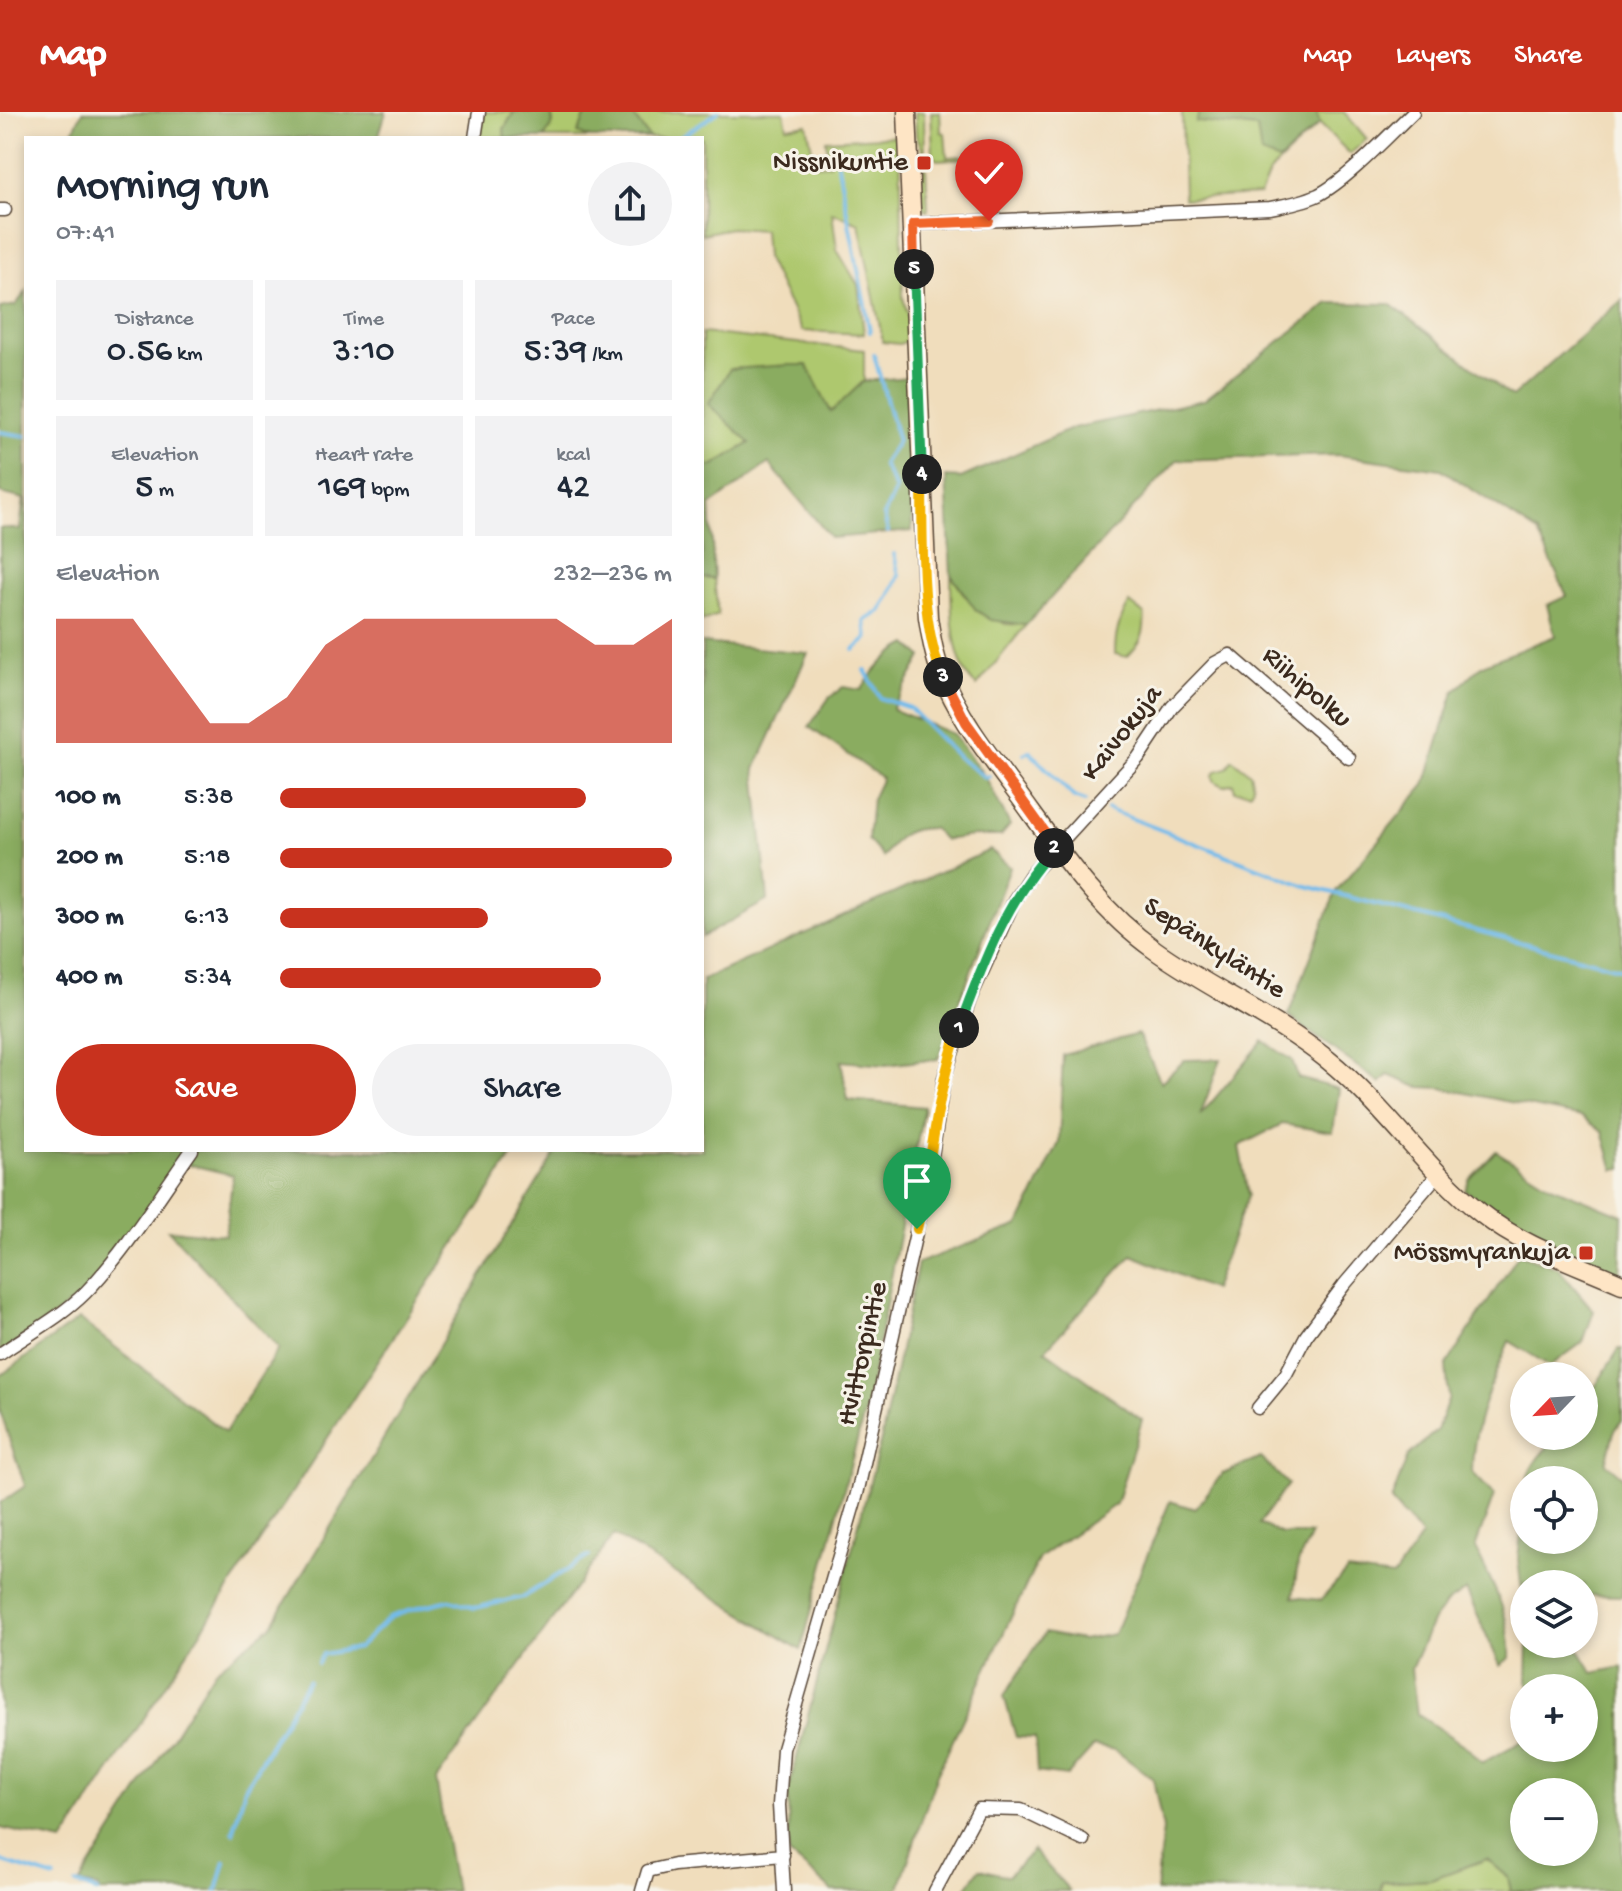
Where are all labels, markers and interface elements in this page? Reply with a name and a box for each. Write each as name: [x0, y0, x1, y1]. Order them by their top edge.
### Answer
text: Map: [40, 34, 106, 78]
text: Map: [1303, 40, 1352, 73]
text: Layers: [1396, 40, 1470, 73]
text: Share: [1514, 40, 1582, 73]
pin: [955, 139, 1023, 221]
place label: Nissnikuntie: [773, 147, 909, 180]
icon: check: [967, 151, 1011, 195]
marker: Nissnikuntie: [915, 154, 933, 172]
button: share: [588, 162, 672, 246]
text: Morning run: [56, 163, 269, 215]
text: 07:41: [56, 219, 115, 250]
pin: 5: [894, 249, 934, 289]
text: 5: [908, 256, 920, 282]
text: Distance: [116, 307, 194, 333]
text: Time: [344, 307, 384, 333]
text: Pace: [552, 307, 595, 333]
text: 0.56: [107, 333, 172, 373]
text: 3:10: [333, 333, 395, 373]
text: 5:39: [524, 333, 587, 373]
text: km: [172, 342, 203, 368]
text: /km: [587, 342, 623, 368]
text: Elevation: [111, 443, 198, 469]
text: Heart rate: [315, 443, 413, 469]
text: kcal: [556, 443, 590, 469]
pin: 4: [902, 454, 942, 494]
text: 4: [917, 461, 927, 487]
text: 5: [135, 469, 153, 509]
text: 169: [318, 469, 366, 509]
text: 42: [557, 469, 590, 509]
text: m: [153, 478, 174, 504]
text: bpm: [366, 478, 410, 504]
text: Elevation: [56, 560, 159, 591]
text: 232–236 m: [553, 560, 672, 591]
street label: Riihipolku: [1254, 640, 1358, 736]
pin: 3: [923, 657, 963, 697]
text: 3: [937, 664, 949, 690]
street label: Kaivokuja: [1075, 678, 1172, 789]
text: 100 m: [56, 783, 121, 814]
text: 5:38: [184, 783, 234, 814]
pin: 2: [1034, 828, 1074, 868]
text: 2: [1049, 835, 1059, 861]
text: 200 m: [56, 843, 123, 874]
text: 5:18: [184, 843, 231, 874]
street label: Sepänkyläntie: [1137, 891, 1292, 1008]
text: 300 m: [56, 903, 124, 934]
text: 6:13: [184, 903, 229, 934]
text: 400 m: [56, 963, 122, 994]
text: 5:34: [184, 963, 232, 994]
pin: 1: [939, 1008, 979, 1048]
text: 1: [955, 1015, 963, 1041]
button: Save: [56, 1044, 356, 1136]
button: Share: [372, 1044, 672, 1136]
pin: [883, 1147, 951, 1229]
icon: arrive: [895, 1159, 939, 1203]
place label: Mössmyrankuja: [1394, 1237, 1571, 1270]
marker: Mössmyrankuja: [1577, 1244, 1595, 1262]
street label: Hvittorpintie: [831, 1278, 897, 1429]
north arrow: [1510, 1362, 1598, 1450]
map controls: [1510, 1362, 1598, 1866]
button: locate: [1510, 1466, 1598, 1554]
button: layers: [1510, 1570, 1598, 1658]
button: +: [1510, 1674, 1598, 1762]
button: −: [1510, 1778, 1598, 1866]

